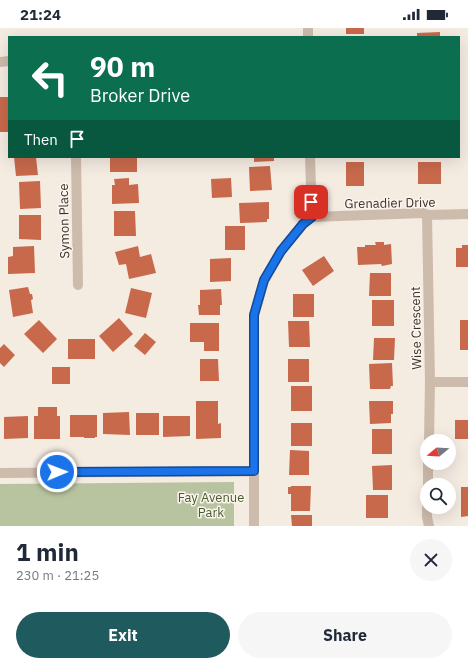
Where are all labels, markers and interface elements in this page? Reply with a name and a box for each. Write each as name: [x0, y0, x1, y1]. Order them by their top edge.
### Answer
text: 21:24: [20, 5, 61, 24]
text: 90 m: [90, 48, 155, 85]
icon: left: [24, 52, 76, 104]
text: Broker Drive: [90, 84, 190, 107]
icon: arrive: [66, 128, 88, 150]
text: Then: [24, 130, 58, 149]
street label: Symon Place: [55, 183, 73, 259]
pin: [294, 185, 328, 219]
icon: arrive: [300, 191, 322, 213]
street label: Grenadier Drive: [344, 194, 436, 212]
street label: Wise Crescent: [407, 286, 425, 370]
north arrow: [420, 434, 456, 470]
map controls: [420, 434, 456, 514]
position arrow: [36, 451, 78, 493]
button: search: [420, 478, 456, 514]
park label: Fay Avenue Park: [178, 489, 244, 521]
text: 1 min: [16, 536, 79, 568]
button: close: [410, 539, 452, 581]
text: 230 m · 21:25: [16, 567, 99, 584]
button: Exit: [16, 612, 230, 658]
button: Share: [238, 612, 452, 658]

